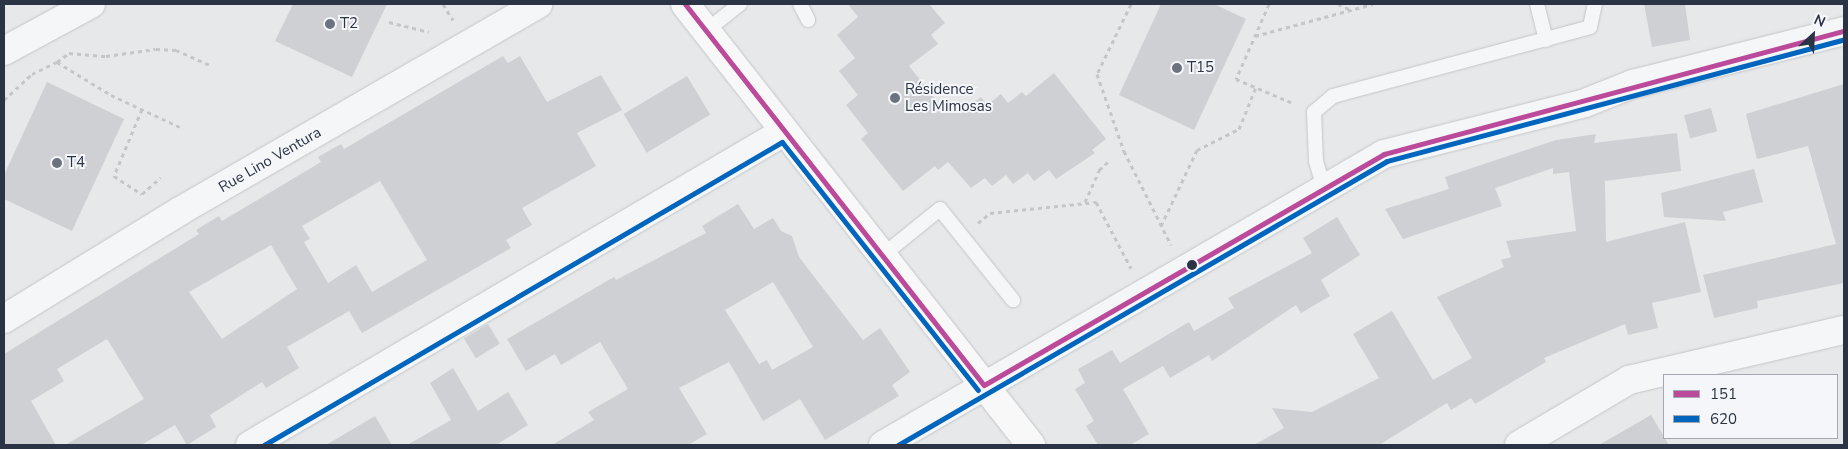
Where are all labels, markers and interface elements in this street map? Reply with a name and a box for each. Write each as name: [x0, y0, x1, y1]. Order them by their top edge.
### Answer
north arrow: [1788, 10, 1838, 60]
text: N: [1811, 10, 1828, 32]
place label: T2: [340, 15, 358, 33]
marker: T2: [324, 18, 336, 30]
place label: T15: [1187, 59, 1214, 77]
marker: T15: [1171, 62, 1183, 74]
place label: Résidence Les Mimosas: [905, 80, 992, 115]
marker: Résidence Les Mimosas: [889, 92, 901, 104]
street label: Rue Lino Ventura: [215, 123, 325, 197]
place label: T4: [67, 154, 85, 172]
marker: T4: [51, 157, 63, 169]
unlabelled marker: [1187, 260, 1197, 270]
legend: [1663, 374, 1838, 439]
text: 151: [1710, 384, 1737, 404]
text: 620: [1710, 409, 1737, 429]

